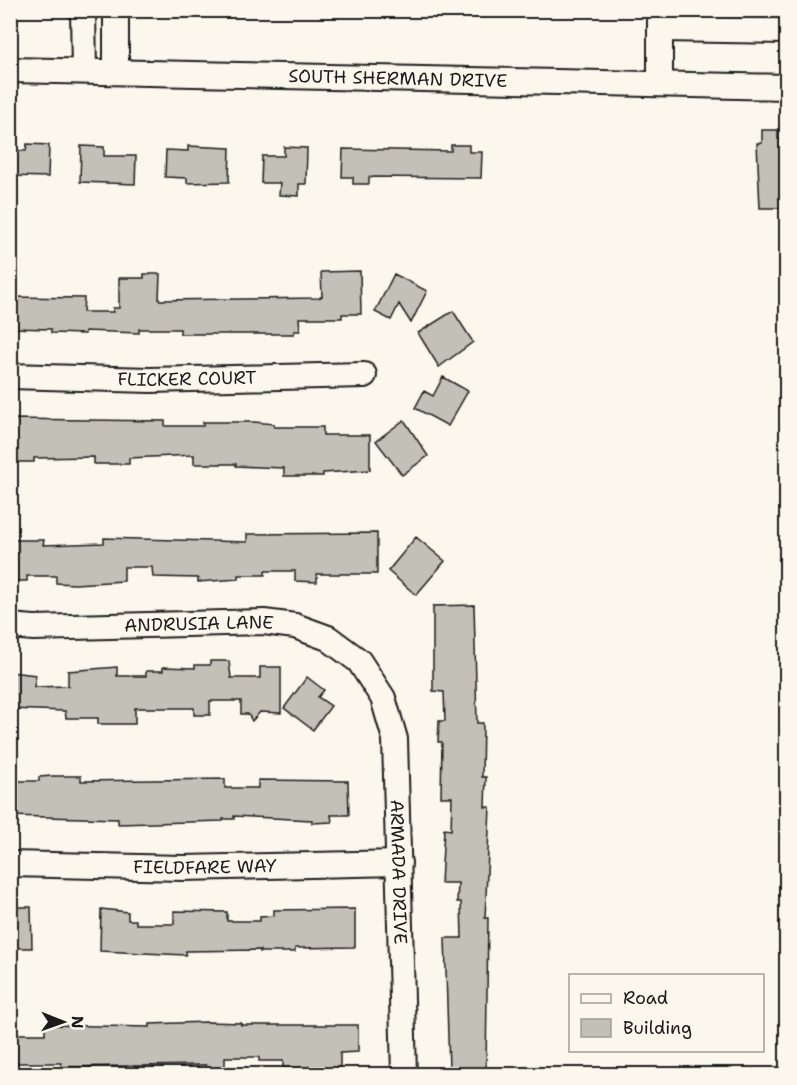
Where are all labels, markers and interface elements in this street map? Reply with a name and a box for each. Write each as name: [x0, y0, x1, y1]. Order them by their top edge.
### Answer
street label: SOUTH SHERMAN DRIVE: [288, 64, 508, 93]
street label: FLICKER COURT: [117, 366, 257, 392]
street label: ANDRUSIA LANE: [124, 610, 275, 638]
street label: ARMADA DRIVE: [385, 799, 413, 945]
street label: FIELDFARE WAY: [133, 854, 277, 880]
legend: [569, 974, 764, 1052]
text: Road: [623, 986, 668, 1010]
north arrow: [33, 992, 93, 1052]
text: N: [67, 1016, 88, 1029]
text: Building: [623, 1016, 692, 1040]

